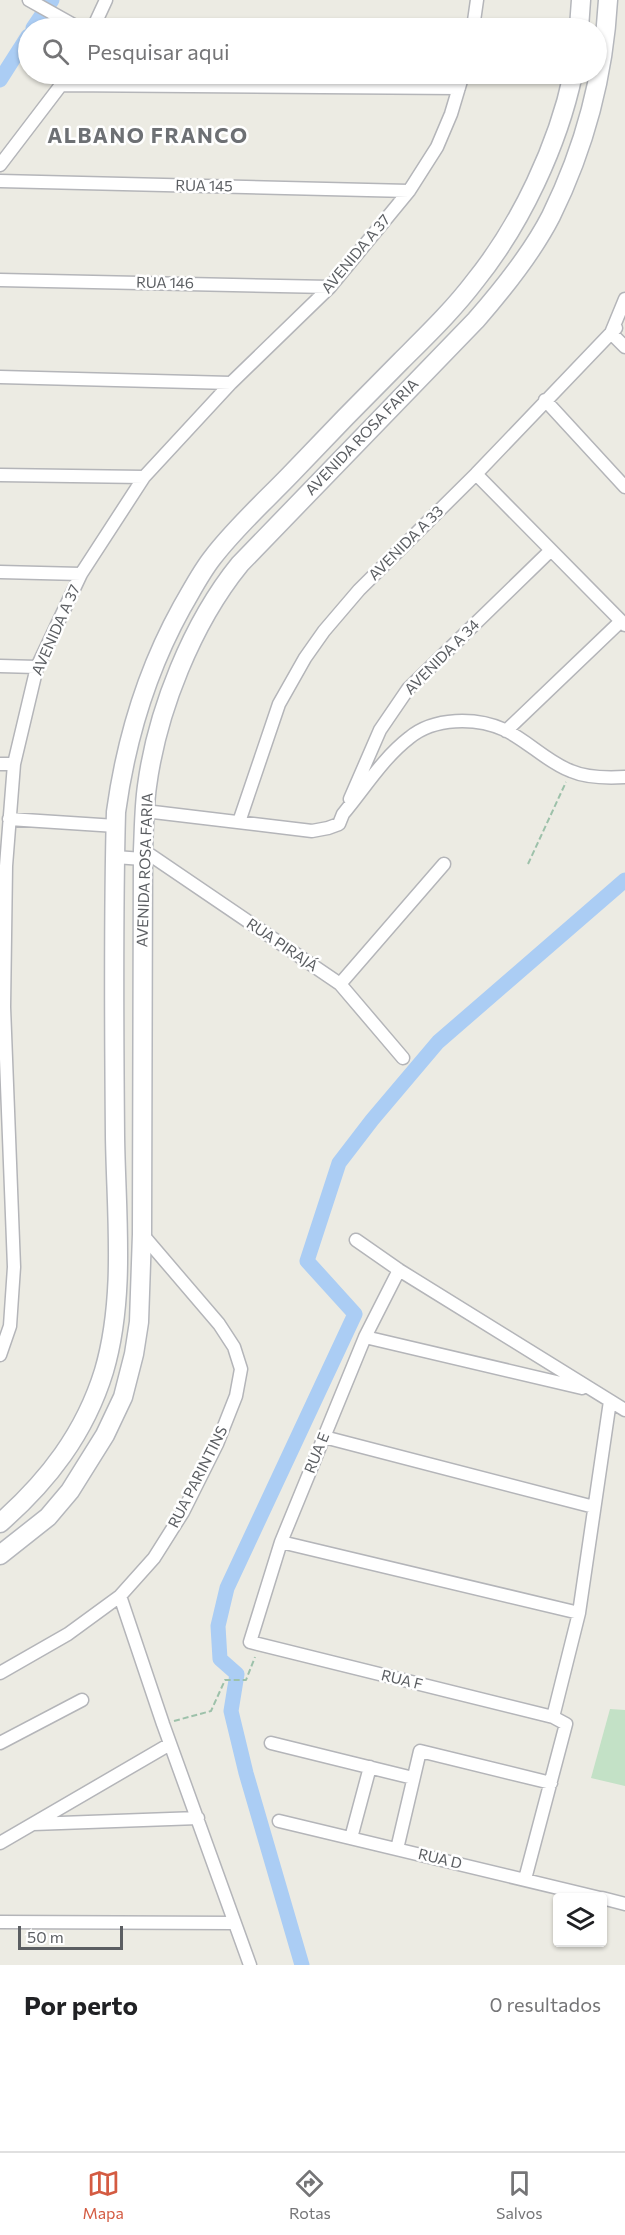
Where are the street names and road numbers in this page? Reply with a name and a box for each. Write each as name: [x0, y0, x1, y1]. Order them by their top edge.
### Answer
street label: RUA 145: [175, 175, 233, 195]
street label: AVENIDA A 37: [317, 210, 393, 296]
street label: RUA 146: [136, 272, 194, 292]
street label: AVENIDA ROSA FARIA: [301, 374, 422, 498]
street label: AVENIDA A 33: [364, 501, 446, 583]
street label: AVENIDA A 37: [27, 581, 83, 678]
street label: AVENIDA A 34: [400, 615, 483, 698]
street label: AVENIDA ROSA FARIA: [132, 792, 156, 948]
street label: RUA PIRAJÁ: [243, 913, 322, 975]
street label: RUA PARINTINS: [164, 1422, 231, 1530]
street label: RUA E: [300, 1430, 332, 1476]
street label: RUA F: [380, 1665, 425, 1693]
street label: RUA D: [417, 1844, 464, 1872]

